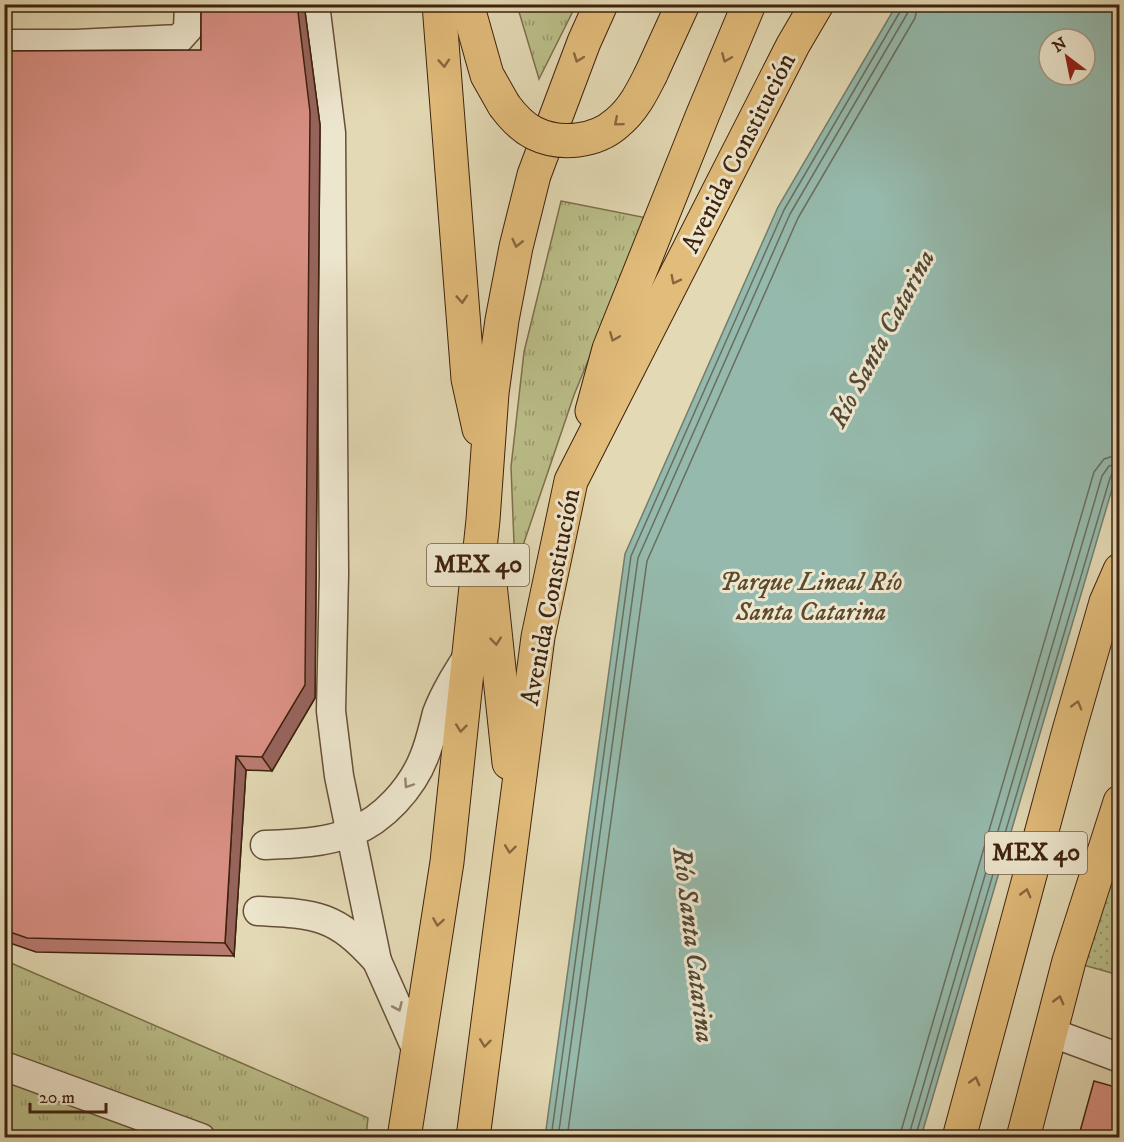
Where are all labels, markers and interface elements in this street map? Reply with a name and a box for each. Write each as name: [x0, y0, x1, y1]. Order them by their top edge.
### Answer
north arrow: [1037, 27, 1097, 87]
text: N: [1049, 33, 1070, 57]
street label: Avenida Constitución: [674, 47, 804, 259]
one-way arrow: [573, 52, 586, 63]
one-way arrow: [722, 52, 734, 63]
one-way arrow: [437, 58, 450, 67]
one-way arrow: [614, 114, 625, 125]
one-way arrow: [512, 238, 525, 248]
water label: Río Santa Catarina: [820, 244, 943, 435]
one-way arrow: [671, 274, 682, 285]
one-way arrow: [455, 295, 468, 304]
one-way arrow: [609, 330, 621, 341]
street label: Avenida Constitución: [514, 485, 588, 708]
road number: MEX 40: [427, 544, 529, 586]
park label: Parque Lineal Río Santa Catarina: [720, 566, 902, 629]
one-way arrow: [489, 636, 502, 645]
one-way arrow: [1070, 700, 1082, 711]
one-way arrow: [455, 724, 468, 733]
one-way arrow: [404, 778, 415, 789]
road number: MEX 40: [985, 832, 1087, 874]
water label: Río Santa Catarina: [664, 844, 722, 1045]
one-way arrow: [505, 845, 517, 854]
one-way arrow: [1018, 888, 1031, 898]
one-way arrow: [432, 917, 444, 927]
one-way arrow: [1052, 995, 1064, 1005]
one-way arrow: [390, 1000, 402, 1011]
one-way arrow: [480, 1038, 492, 1047]
scale bar: [30, 1076, 106, 1114]
one-way arrow: [967, 1076, 980, 1086]
text: 20 m: [39, 1087, 75, 1109]

